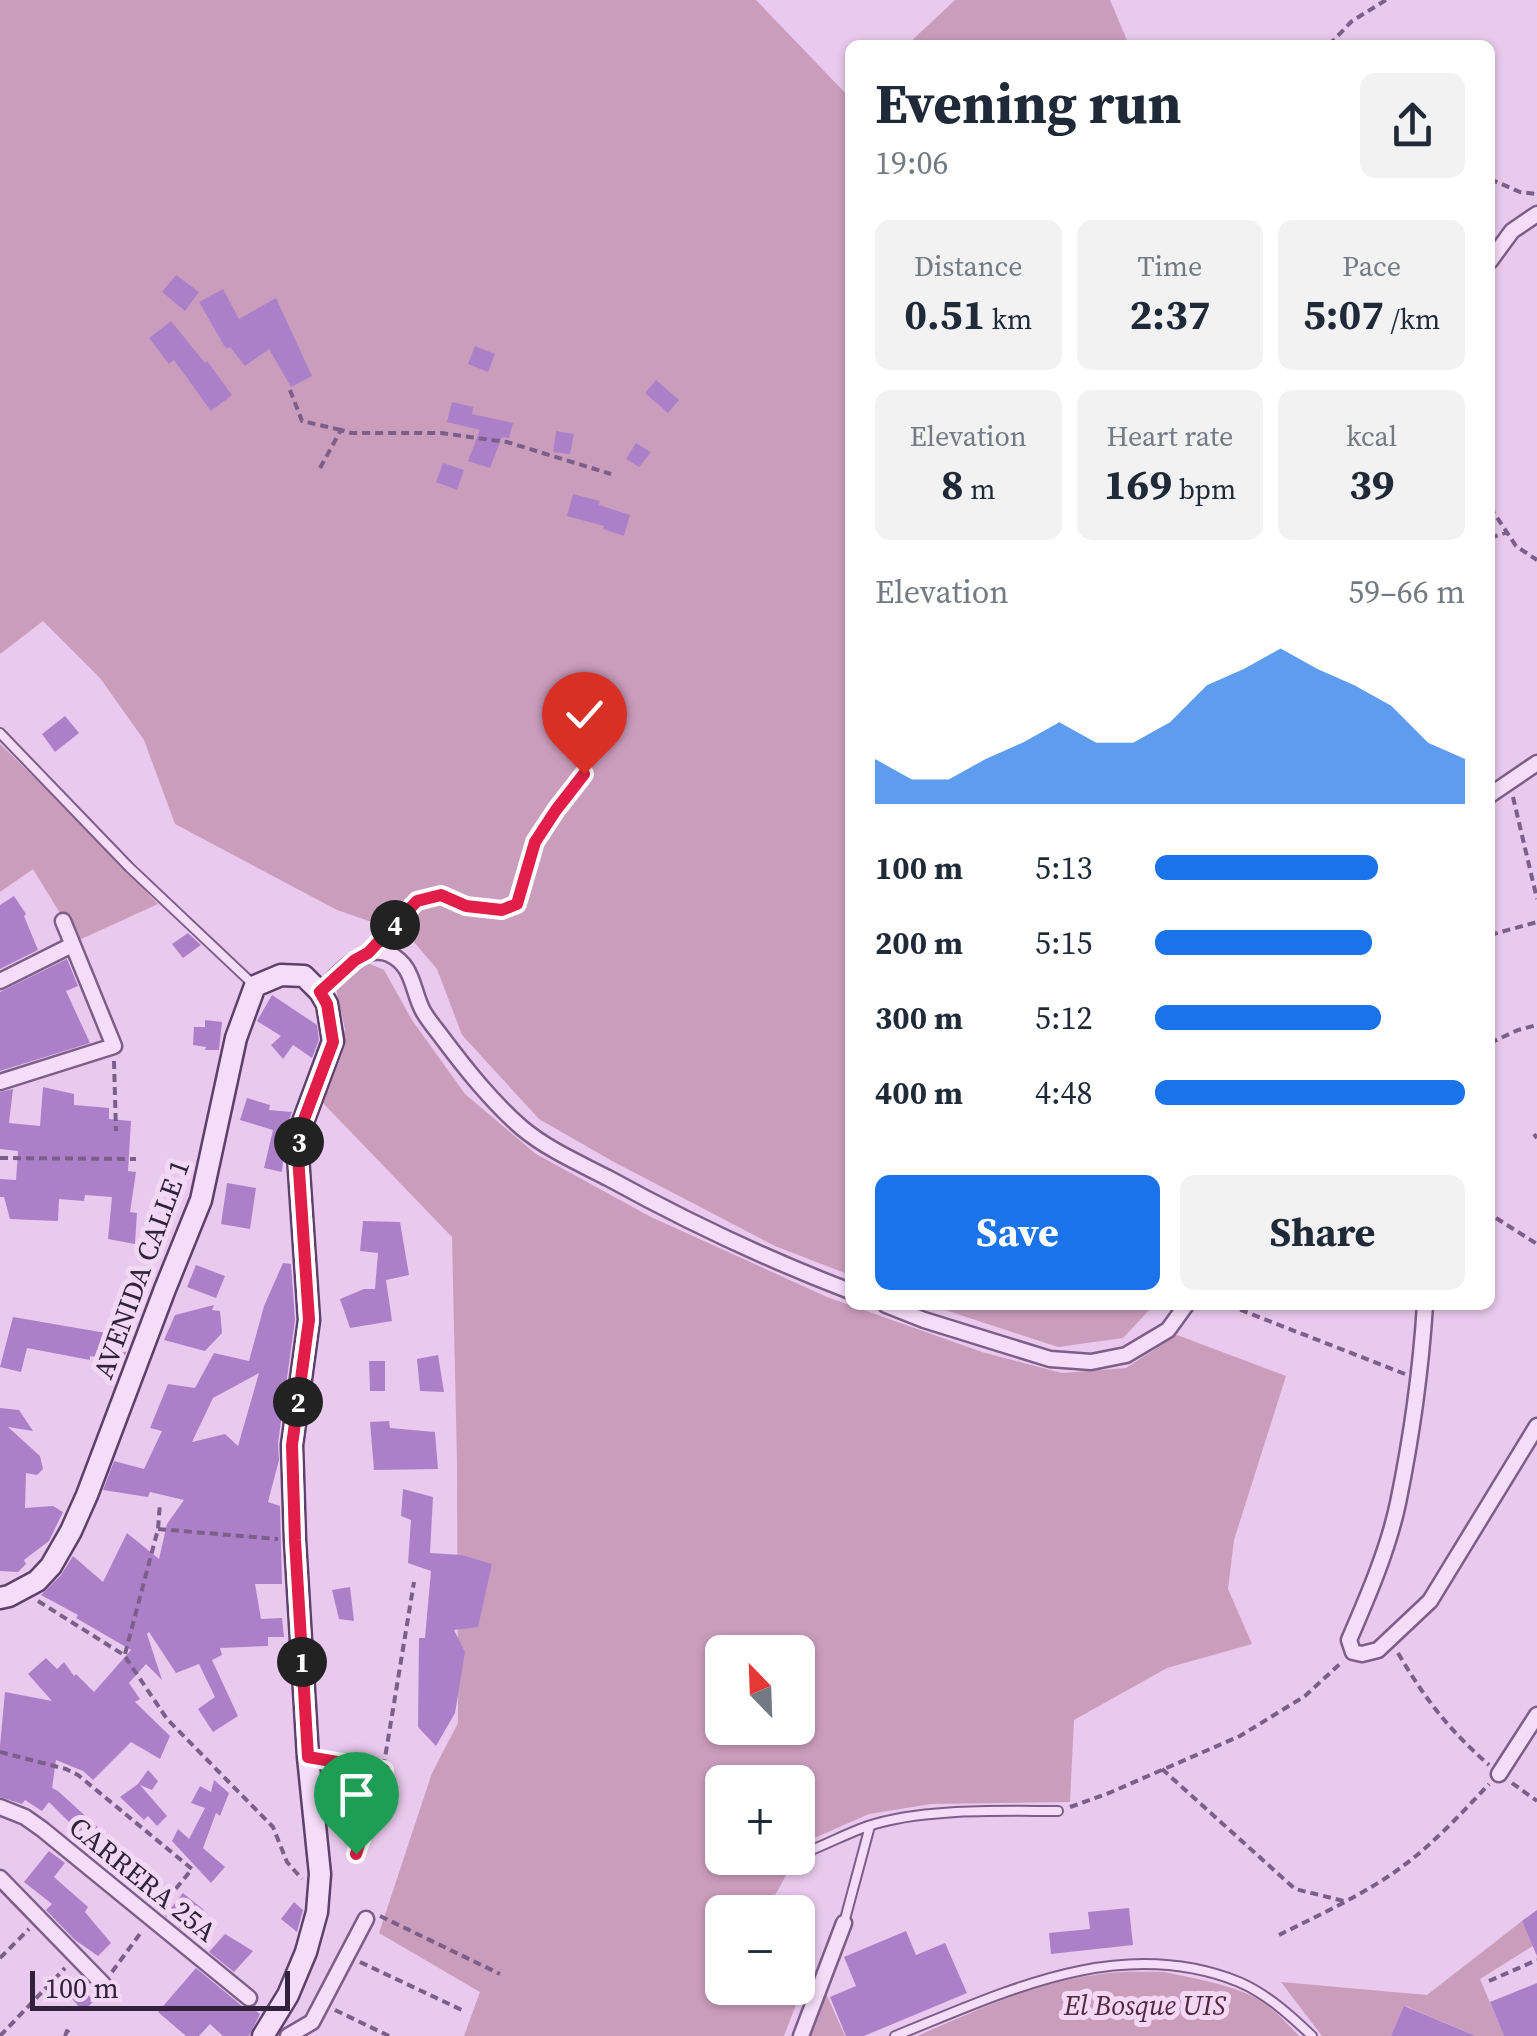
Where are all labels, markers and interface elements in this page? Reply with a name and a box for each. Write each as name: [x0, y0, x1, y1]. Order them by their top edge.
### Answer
text: Evening run: [875, 66, 1182, 141]
button: share: [1360, 73, 1465, 178]
text: 19:06: [875, 141, 949, 185]
text: Distance: [914, 247, 1023, 285]
text: Time: [1138, 247, 1202, 285]
text: Pace: [1342, 247, 1401, 285]
text: 0.51: [904, 285, 985, 343]
text: 2:37: [1130, 285, 1210, 343]
text: 5:07: [1303, 285, 1384, 343]
text: km: [985, 300, 1032, 338]
text: /km: [1384, 300, 1440, 338]
text: Elevation: [910, 417, 1027, 455]
text: Heart rate: [1107, 417, 1233, 455]
text: kcal: [1346, 417, 1397, 455]
text: 8: [941, 455, 964, 513]
text: 169: [1104, 455, 1172, 513]
text: 39: [1349, 455, 1394, 513]
text: m: [964, 470, 996, 508]
text: bpm: [1172, 470, 1236, 508]
text: Elevation: [875, 570, 1009, 614]
text: 59–66 m: [1348, 570, 1465, 614]
pin: [542, 672, 627, 775]
icon: check: [557, 687, 612, 742]
text: 100 m: [875, 846, 963, 890]
text: 5:13: [1035, 846, 1093, 890]
pin: 4: [370, 900, 420, 950]
text: 4: [387, 906, 403, 944]
text: 200 m: [875, 921, 963, 965]
text: 5:15: [1035, 921, 1093, 965]
text: 300 m: [875, 996, 963, 1040]
text: 5:12: [1035, 996, 1093, 1040]
text: 400 m: [875, 1071, 963, 1115]
text: 4:48: [1035, 1071, 1093, 1115]
pin: 3: [274, 1117, 324, 1167]
text: 3: [291, 1123, 307, 1161]
street label: AVENIDA CALLE 1: [84, 1154, 198, 1384]
button: Save: [875, 1175, 1160, 1290]
button: Share: [1180, 1175, 1465, 1290]
pin: 2: [273, 1377, 323, 1427]
text: 2: [290, 1383, 306, 1421]
north arrow: [705, 1635, 815, 1745]
map controls: [705, 1635, 815, 2005]
pin: 1: [277, 1637, 327, 1687]
text: 1: [294, 1643, 310, 1681]
pin: [314, 1752, 399, 1855]
button: +: [705, 1765, 815, 1875]
icon: arrive: [329, 1767, 384, 1822]
street label: CARRERA 25A: [61, 1808, 225, 1951]
button: −: [705, 1895, 815, 2005]
scale bar: [30, 1966, 290, 2010]
text: 100 m: [45, 1969, 119, 2007]
park label: El Bosque UIS: [1063, 1986, 1226, 2024]

